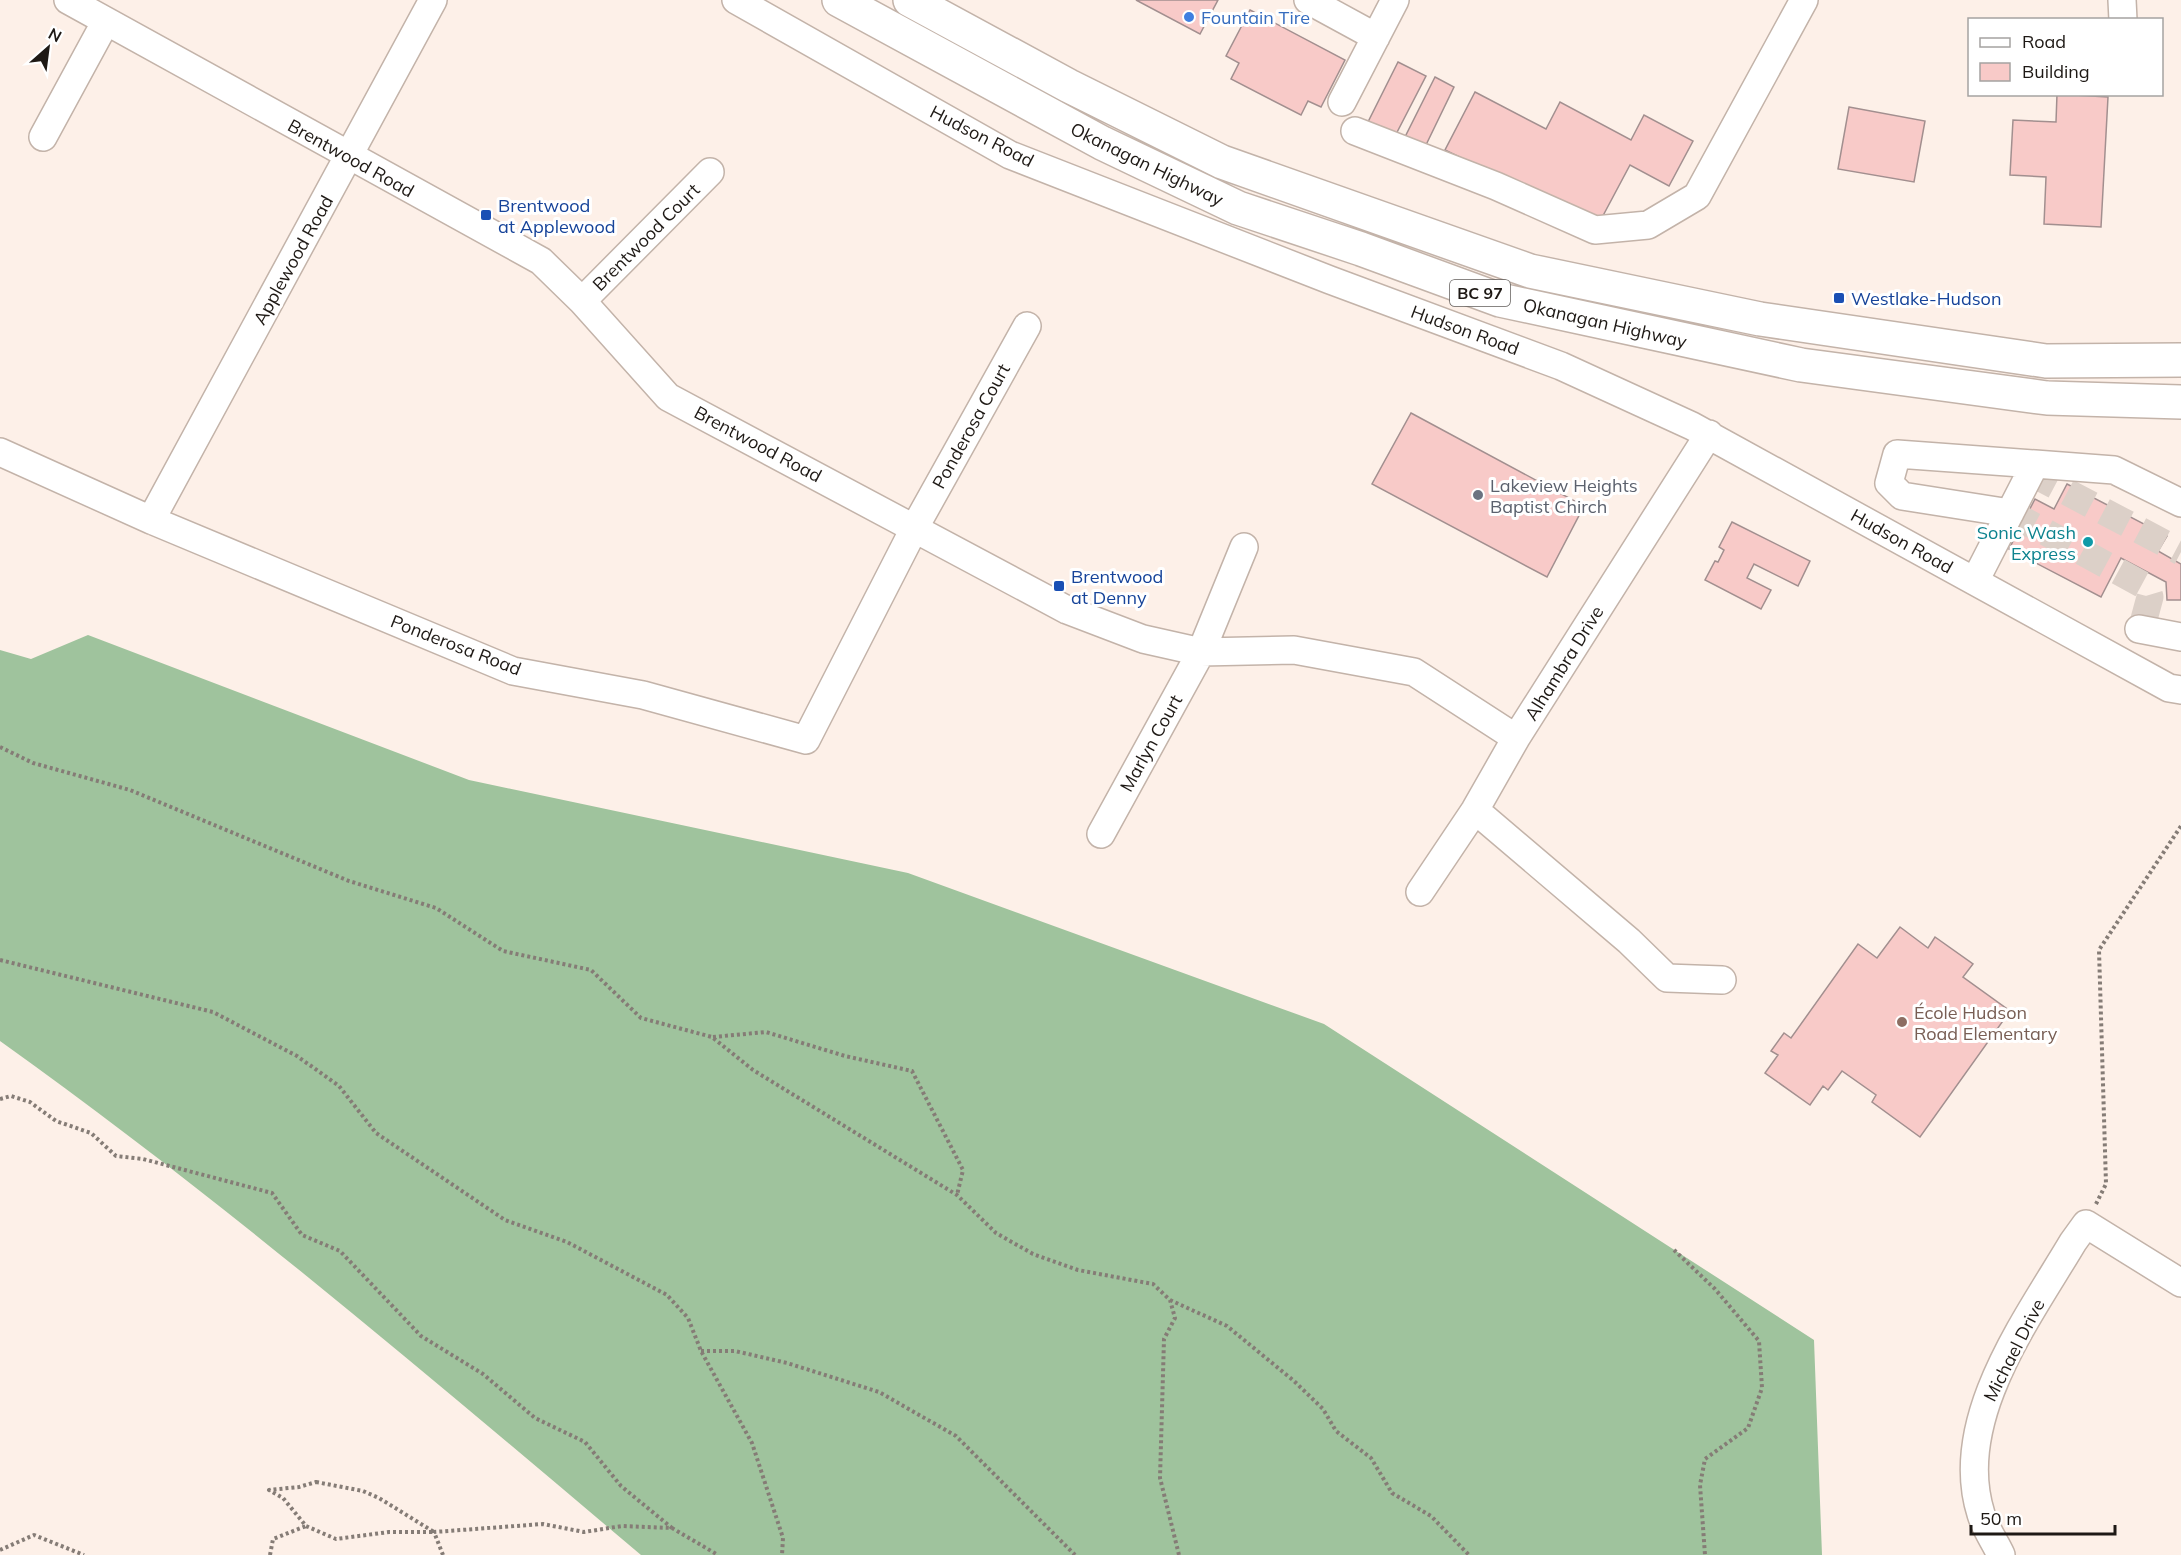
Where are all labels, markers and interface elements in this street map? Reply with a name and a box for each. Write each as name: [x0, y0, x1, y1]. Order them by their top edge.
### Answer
place label: Fountain Tire: [1201, 6, 1310, 29]
marker: Fountain Tire: [1182, 10, 1196, 24]
north arrow: [18, 18, 78, 78]
legend: [1968, 18, 2163, 96]
text: N: [45, 23, 65, 46]
text: Road: [2022, 30, 2066, 53]
text: Building: [2022, 60, 2090, 83]
street label: Hudson Road: [926, 100, 1038, 172]
street label: Brentwood Road: [284, 114, 418, 202]
street label: Okanagan Highway: [1067, 117, 1228, 211]
street label: Brentwood Court: [587, 178, 705, 296]
street label: Applewood Road: [248, 191, 338, 329]
place label: Brentwood at Applewood: [498, 194, 615, 238]
marker: Brentwood at Applewood: [479, 208, 493, 222]
road number: BC 97: [1450, 280, 1510, 306]
place label: Westlake-Hudson: [1851, 287, 2001, 310]
marker: Westlake-Hudson: [1832, 291, 1846, 305]
street label: Okanagan Highway: [1521, 293, 1689, 353]
street label: Hudson Road: [1408, 300, 1522, 360]
street label: Ponderosa Court: [927, 359, 1015, 493]
street label: Brentwood Road: [690, 401, 826, 487]
place label: Lakeview Heights Baptist Chirch: [1490, 474, 1638, 518]
marker: Lakeview Heights Baptist Chirch: [1471, 488, 1485, 502]
street label: Hudson Road: [1847, 503, 1957, 579]
place label: Sonic Wash Express: [1977, 521, 2076, 565]
marker: Sonic Wash Express: [2081, 535, 2095, 549]
place label: Brentwood at Denny: [1071, 565, 1163, 609]
marker: Brentwood at Denny: [1052, 579, 1066, 593]
street label: Alhambra Drive: [1520, 601, 1608, 725]
street label: Ponderosa Road: [387, 610, 525, 680]
street label: Marlyn Court: [1115, 690, 1187, 796]
place label: École Hudson Road Elementary: [1914, 1001, 2058, 1045]
marker: École Hudson Road Elementary: [1895, 1015, 1909, 1029]
street label: Michael Drive: [1978, 1295, 2050, 1405]
scale bar: [1971, 1498, 2115, 1536]
text: 50 m: [1980, 1507, 2022, 1530]

